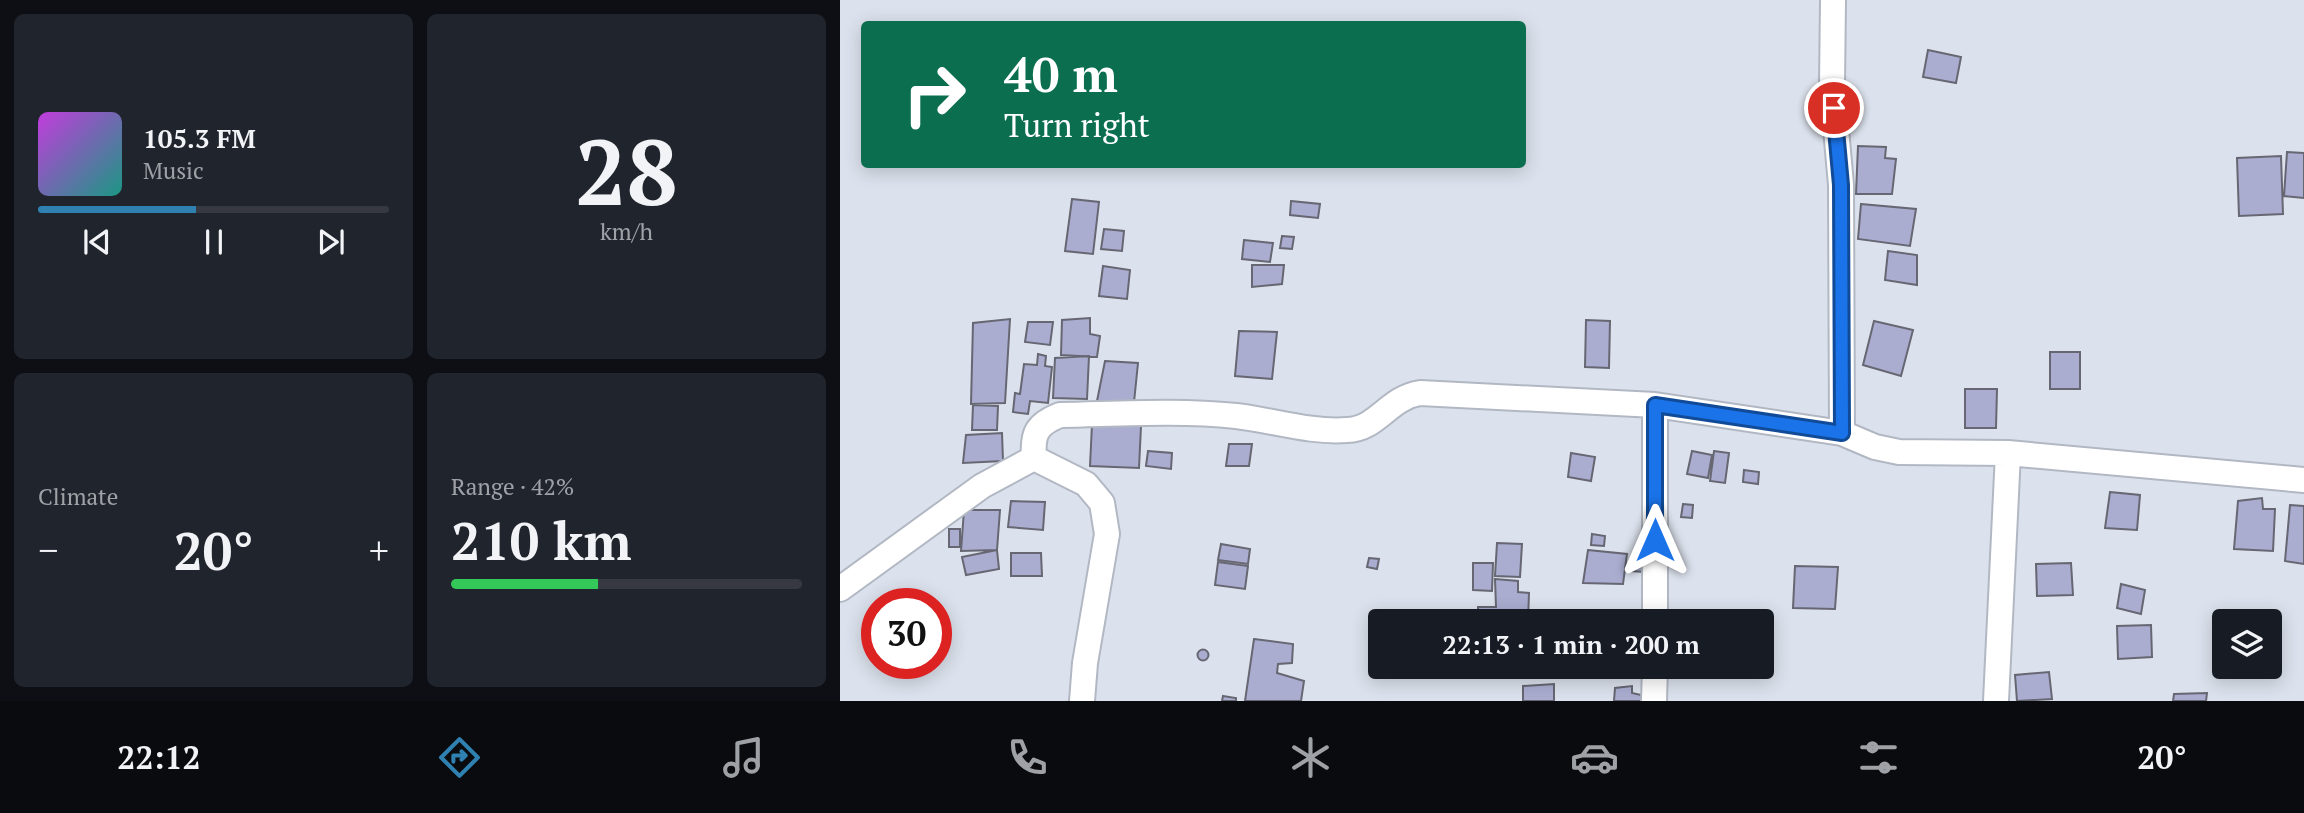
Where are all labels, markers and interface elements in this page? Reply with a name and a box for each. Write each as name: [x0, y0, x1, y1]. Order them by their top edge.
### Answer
text: 40 m: [1004, 41, 1118, 106]
icon: right: [889, 49, 980, 140]
pin: [1804, 78, 1864, 138]
icon: arrive: [1815, 89, 1853, 127]
text: Turn right: [1004, 104, 1150, 146]
text: 28: [575, 110, 678, 231]
text: 105.3 FM: [143, 121, 256, 155]
text: Music: [143, 155, 204, 186]
text: km/h: [600, 216, 653, 247]
icon: previous: [78, 223, 116, 261]
icon: pause: [195, 223, 233, 261]
icon: next: [312, 223, 350, 261]
text: Range · 42%: [451, 471, 574, 502]
text: Climate: [38, 481, 118, 512]
position arrow: [1618, 503, 1692, 577]
text: 210 km: [451, 506, 632, 575]
text: 20°: [173, 516, 254, 585]
text: −: [38, 525, 58, 575]
text: +: [369, 525, 389, 575]
speed limit sign: 30: [861, 588, 952, 679]
map controls: [2212, 609, 2282, 679]
button: layers: [2212, 609, 2282, 679]
text: 22:13 · 1 min · 200 m: [1442, 627, 1700, 661]
icon: directions: [435, 733, 484, 782]
icon: music: [719, 733, 768, 782]
icon: phone: [1003, 733, 1052, 782]
icon: climate: [1286, 733, 1335, 782]
icon: car: [1570, 733, 1619, 782]
icon: filters: [1854, 733, 1903, 782]
text: 22:12: [117, 736, 201, 778]
text: 20°: [2137, 736, 2187, 778]

